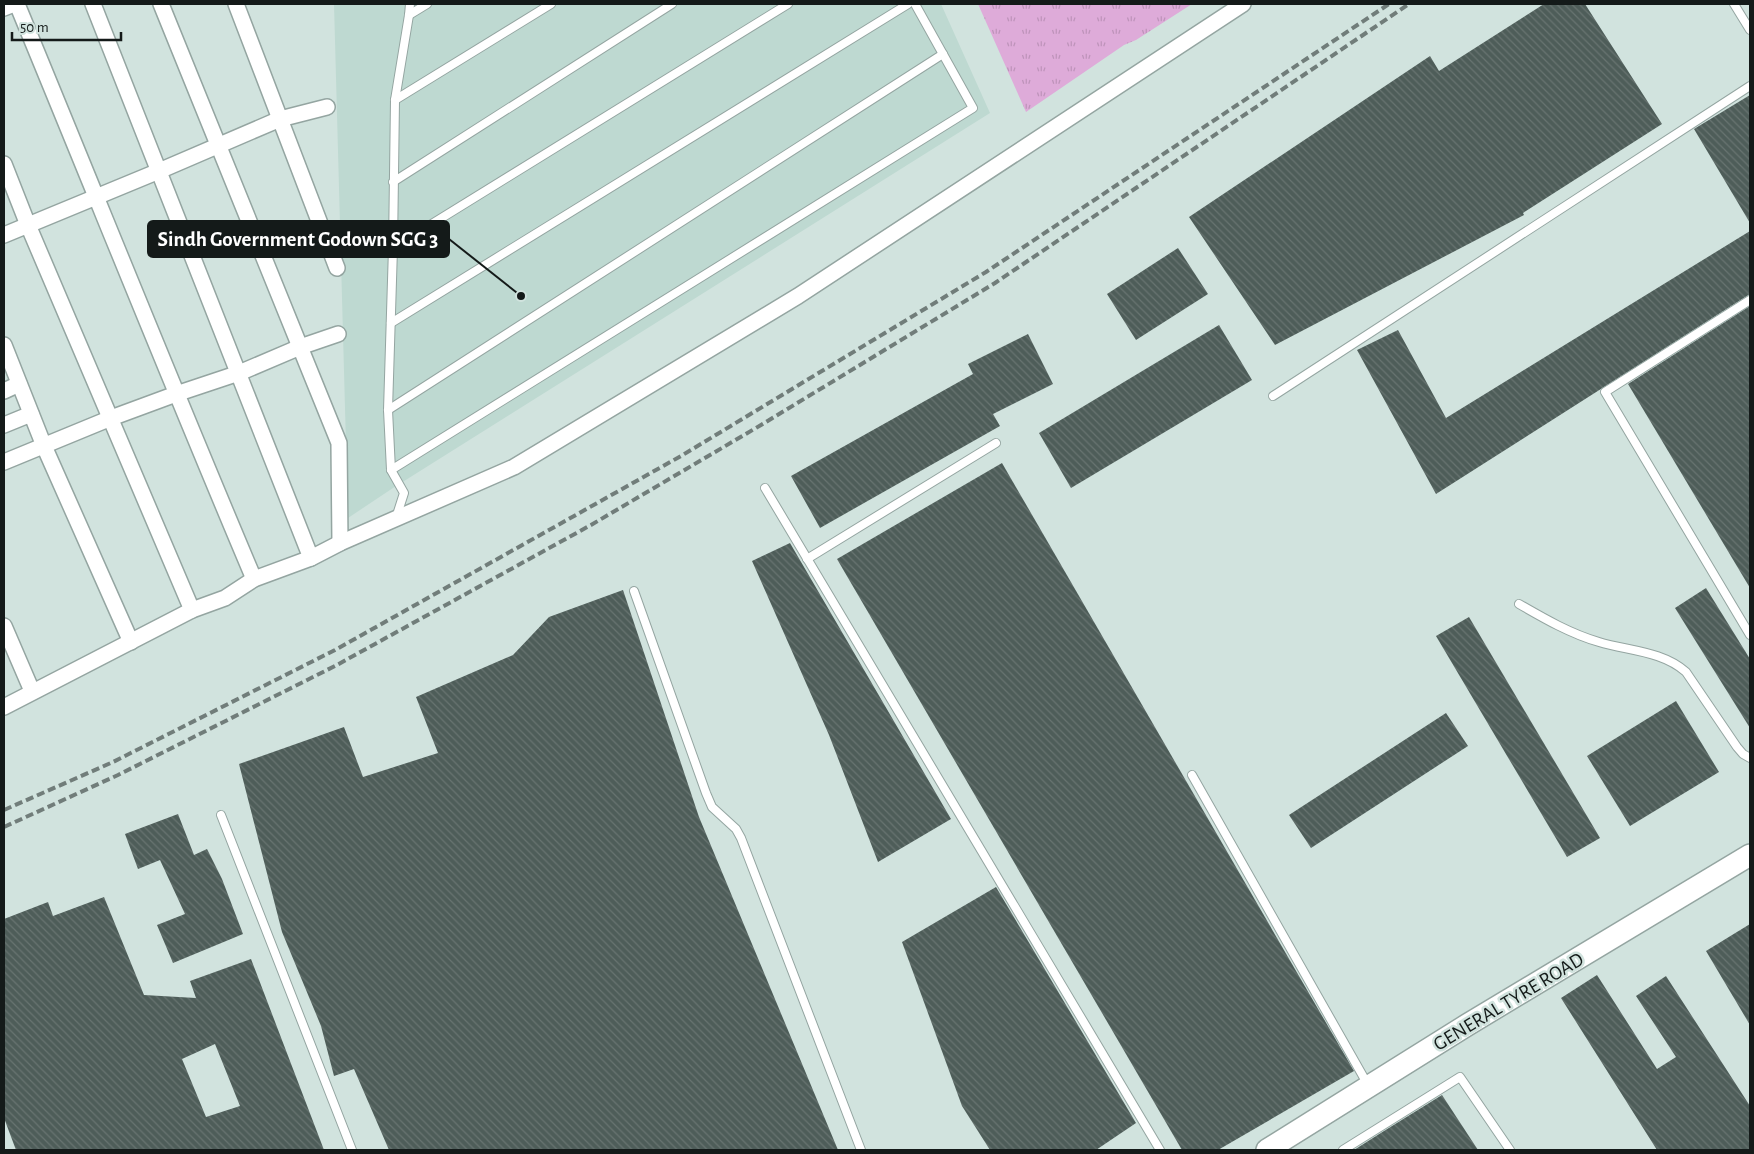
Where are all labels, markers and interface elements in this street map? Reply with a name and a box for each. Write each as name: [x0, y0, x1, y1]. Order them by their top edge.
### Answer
scale bar: [12, 10, 121, 42]
text: 50 m: [20, 20, 49, 35]
callout: Sindh Government Godown SGG 3: [148, 221, 449, 257]
text: Sindh Government Godown SGG 3: [158, 229, 438, 250]
street label: GENERAL TYRE ROAD: [1430, 949, 1587, 1055]

